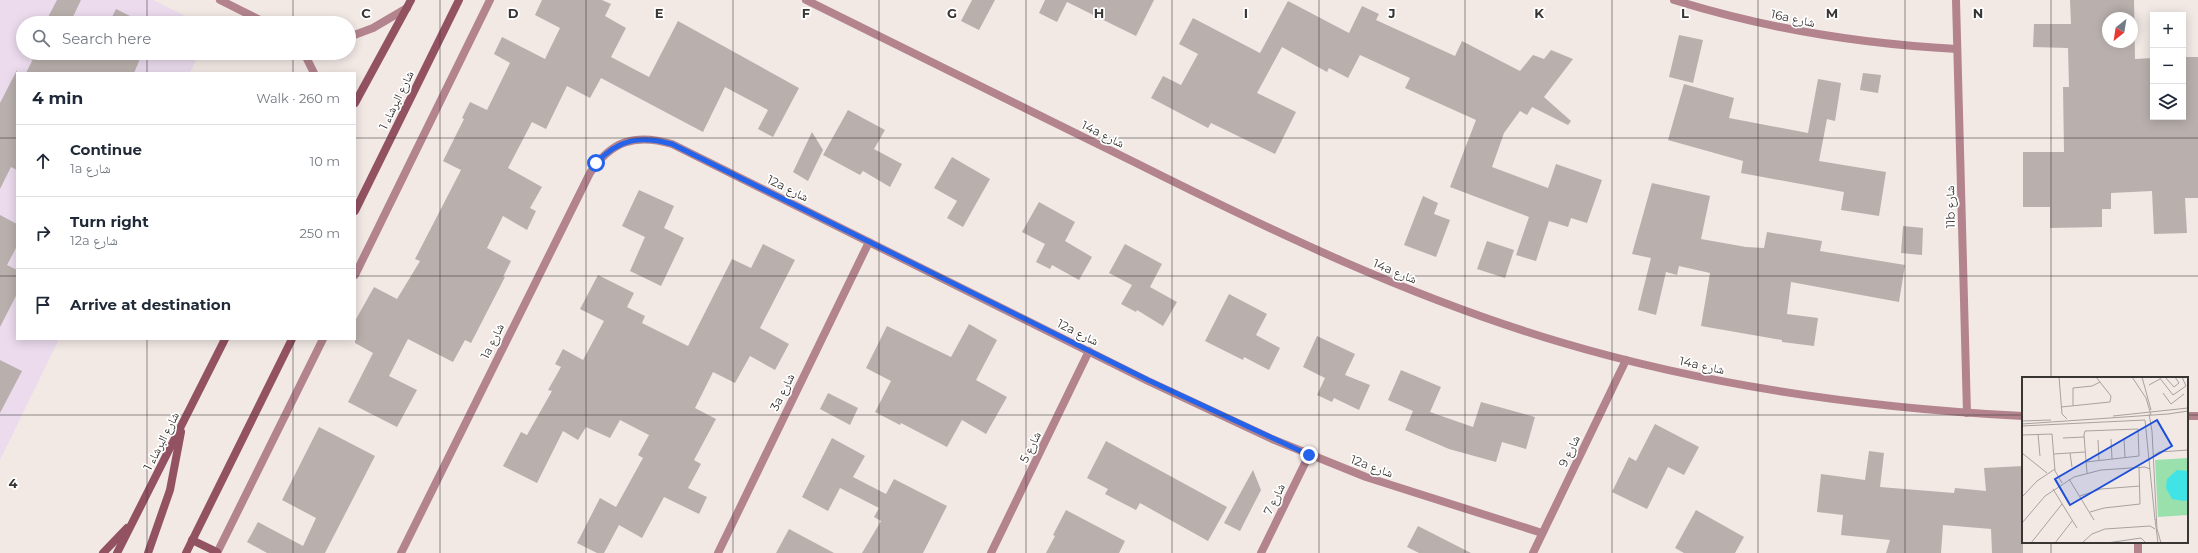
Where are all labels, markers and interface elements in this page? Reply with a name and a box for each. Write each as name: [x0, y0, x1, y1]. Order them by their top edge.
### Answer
text: C: [361, 5, 371, 21]
text: D: [508, 5, 519, 21]
text: E: [655, 5, 664, 21]
text: F: [802, 5, 810, 21]
text: G: [947, 5, 957, 21]
text: H: [1094, 5, 1104, 21]
text: I: [1244, 5, 1248, 21]
text: J: [1387, 5, 1396, 21]
text: K: [1534, 5, 1544, 21]
text: L: [1681, 5, 1689, 21]
text: M: [1826, 5, 1838, 21]
text: N: [1973, 5, 1983, 21]
street label: 16a شارع: [1769, 6, 1817, 31]
north arrow: [2102, 12, 2138, 48]
map controls: [2150, 12, 2186, 120]
button: +: [2150, 12, 2186, 48]
search box: [16, 16, 356, 60]
icon: search: [30, 27, 52, 49]
text: Search here: [62, 29, 151, 48]
button: −: [2150, 48, 2186, 84]
street label: شارع البرشاء 1: [375, 68, 418, 132]
button: layers: [2150, 84, 2186, 120]
text: 4 min: [32, 88, 83, 108]
text: Walk · 260 m: [256, 90, 340, 106]
street label: 14a شارع: [1079, 117, 1127, 152]
text: Continue: [70, 140, 142, 159]
icon: ahead: [32, 150, 54, 172]
text: 10 m: [310, 153, 340, 169]
route start: [587, 154, 605, 172]
text: 1a شارع: [70, 160, 111, 176]
street label: 12a شارع: [764, 172, 811, 205]
street label: 11b شارع: [1942, 185, 1959, 229]
text: Turn right: [70, 212, 149, 231]
icon: right: [32, 222, 54, 244]
text: 250 m: [299, 225, 340, 241]
text: 12a شارع: [70, 232, 118, 248]
street label: 14a شارع: [1371, 255, 1419, 287]
icon: arrive: [32, 294, 54, 316]
text: Arrive at destination: [70, 295, 231, 314]
street label: 12a شارع: [1054, 316, 1101, 349]
street label: 1a شارع: [477, 321, 508, 362]
street label: 14a شارع: [1678, 353, 1726, 378]
street label: 3a شارع: [767, 371, 798, 414]
inset map: [2022, 377, 2188, 543]
street label: شارع البرشاء 1: [140, 409, 183, 473]
street label: شارع 5: [1016, 429, 1045, 465]
street label: شارع 9: [1555, 433, 1584, 470]
route end: [1300, 446, 1318, 464]
street label: 12a شارع: [1348, 451, 1395, 482]
text: 4: [9, 475, 18, 491]
street label: شارع 7: [1260, 481, 1289, 518]

